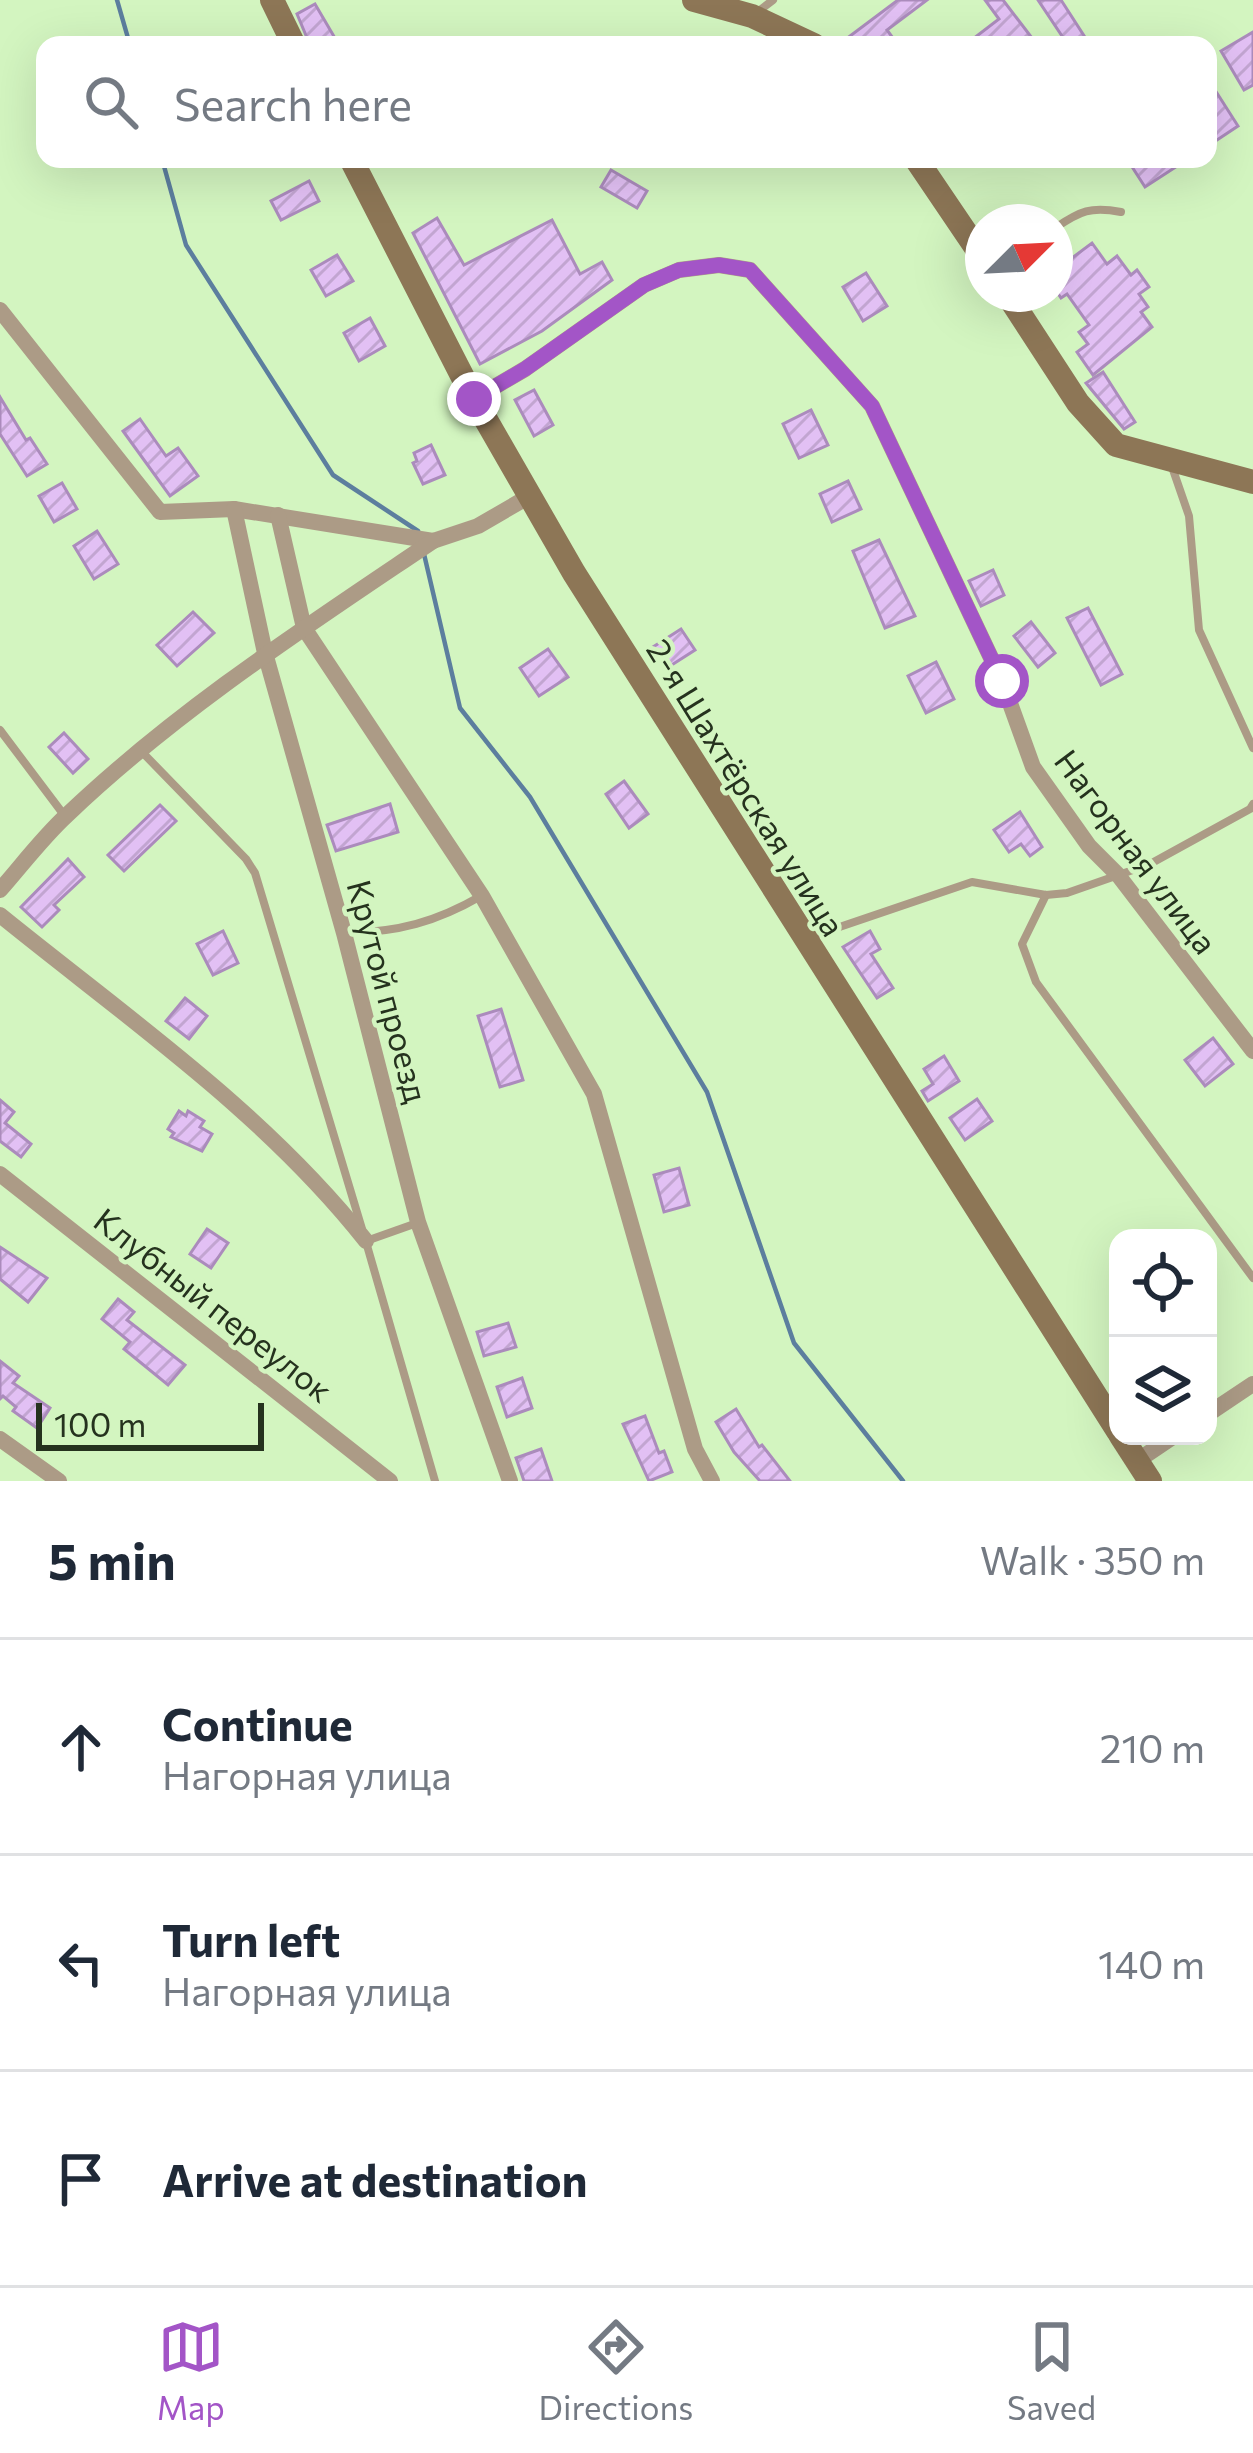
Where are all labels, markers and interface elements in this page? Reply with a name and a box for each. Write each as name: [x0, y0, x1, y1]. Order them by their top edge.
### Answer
search box: [36, 36, 1217, 168]
icon: search: [78, 69, 144, 135]
text: Search here: [174, 75, 412, 130]
north arrow: [965, 204, 1073, 312]
route end: [447, 372, 501, 426]
street label: 2-я Шахтёрская улица: [639, 631, 855, 943]
route start: [975, 654, 1029, 708]
street label: Нагорная улица: [1047, 741, 1227, 961]
street label: Крутой проезд: [340, 875, 438, 1107]
street label: Клубный переулок: [87, 1198, 341, 1410]
map controls: [1109, 1229, 1217, 1445]
button: locate: [1109, 1229, 1217, 1337]
button: layers: [1109, 1337, 1217, 1445]
scale bar: [36, 1397, 264, 1450]
text: 100 m: [54, 1403, 146, 1444]
text: 5 min: [48, 1528, 176, 1591]
text: Walk · 350 m: [980, 1535, 1205, 1583]
text: Continue: [162, 1695, 353, 1750]
icon: ahead: [48, 1714, 114, 1780]
text: 210 m: [1100, 1723, 1205, 1771]
text: Нагорная улица: [162, 1750, 451, 1798]
text: Turn left: [162, 1911, 340, 1966]
icon: left: [48, 1930, 114, 1996]
text: 140 m: [1098, 1939, 1205, 1987]
text: Нагорная улица: [162, 1966, 451, 2014]
icon: arrive: [48, 2146, 114, 2212]
text: Arrive at destination: [162, 2151, 588, 2206]
tab: Map: [157, 2314, 225, 2427]
tab: Directions: [539, 2314, 693, 2427]
tab: Saved: [1007, 2314, 1096, 2427]

